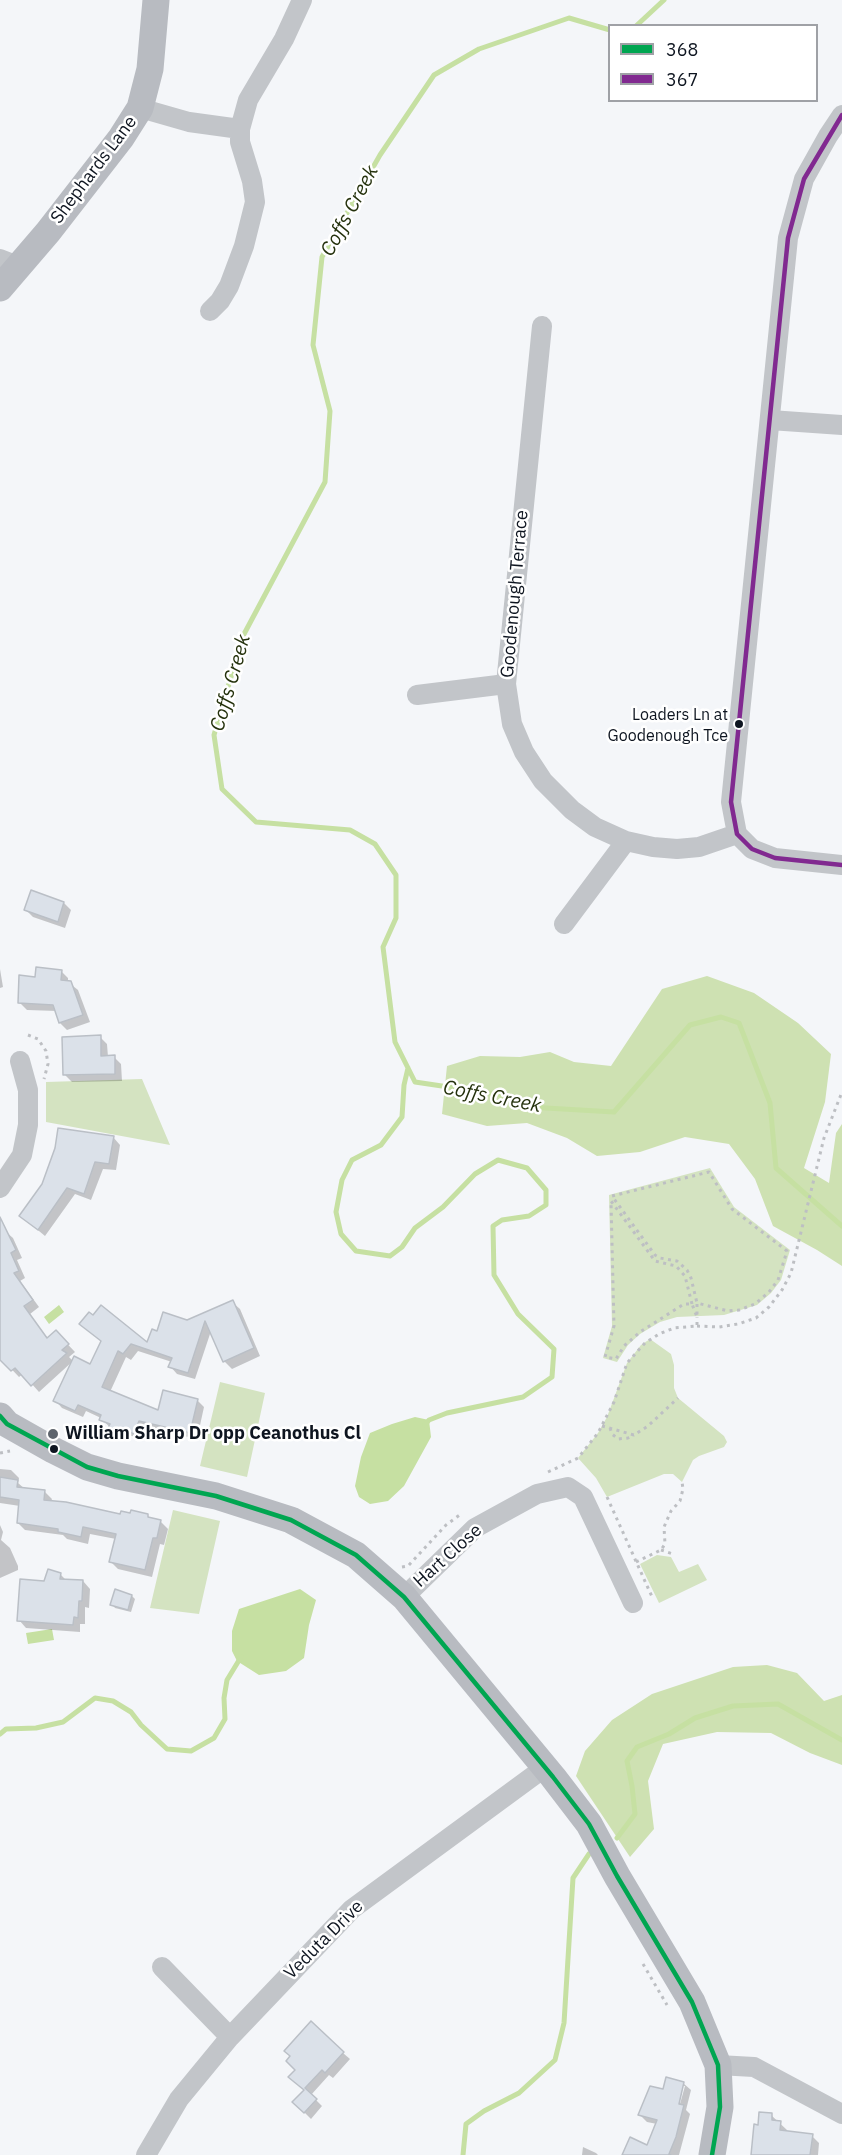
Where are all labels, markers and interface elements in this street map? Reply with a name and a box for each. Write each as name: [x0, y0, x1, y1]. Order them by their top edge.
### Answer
legend: [608, 24, 818, 102]
text: 368: [666, 38, 698, 61]
text: 367: [666, 68, 698, 91]
street label: Shephards Lane: [46, 112, 142, 228]
water label: Coffs Creek: [316, 162, 384, 260]
street label: Goodenough Terrace: [497, 509, 533, 679]
water label: Coffs Creek: [206, 632, 256, 734]
place label: Loaders Ln at Goodenough Tce: [608, 705, 728, 743]
marker: Loaders Ln at Goodenough Tce: [733, 718, 745, 730]
water label: Coffs Creek: [441, 1076, 543, 1118]
place label: William Sharp Dr opp Ceanothus Cl: [65, 1423, 361, 1445]
marker: William Sharp Dr opp Ceanothus Cl: [46, 1427, 60, 1441]
unlabelled marker: [48, 1443, 60, 1455]
street label: Hart Close: [409, 1520, 487, 1592]
street label: Veduta Drive: [280, 1896, 368, 1984]

